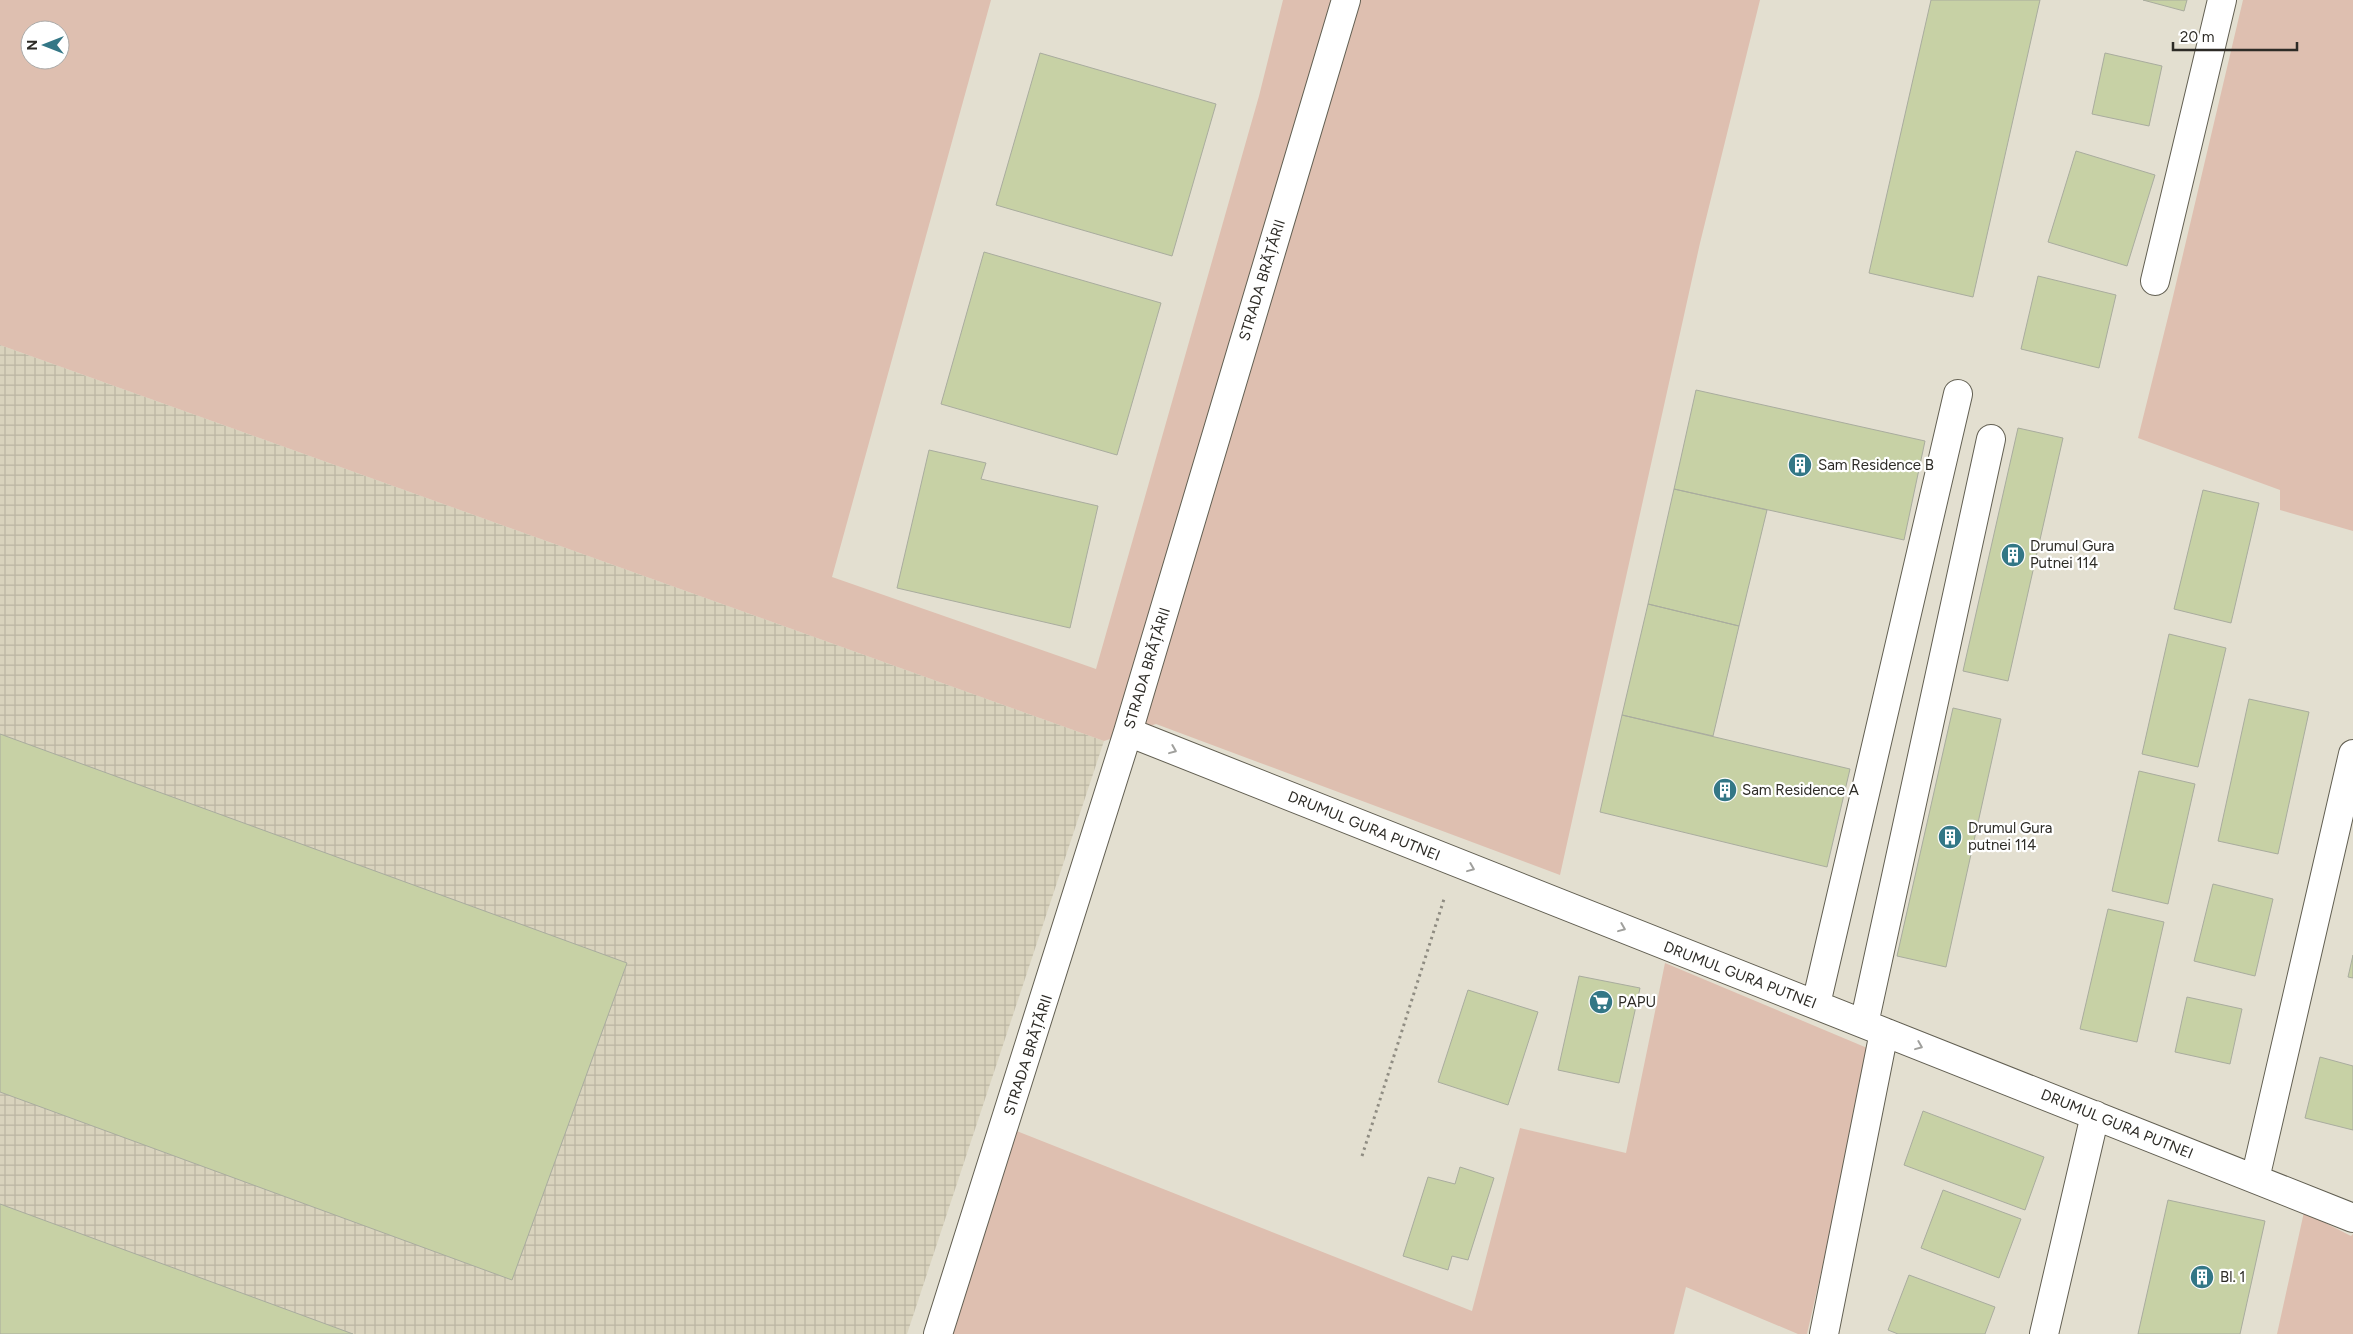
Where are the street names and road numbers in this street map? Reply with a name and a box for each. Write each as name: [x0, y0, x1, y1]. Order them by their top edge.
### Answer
street label: STRADA BRĂȚĂRII: [1235, 217, 1289, 343]
street label: STRADA BRĂȚĂRII: [1120, 605, 1174, 731]
street label: DRUMUL GURA PUTNEI: [1285, 787, 1443, 865]
street label: DRUMUL GURA PUTNEI: [1661, 937, 1819, 1013]
street label: STRADA BRĂȚĂRII: [1000, 992, 1056, 1118]
street label: DRUMUL GURA PUTNEI: [2038, 1085, 2196, 1163]

